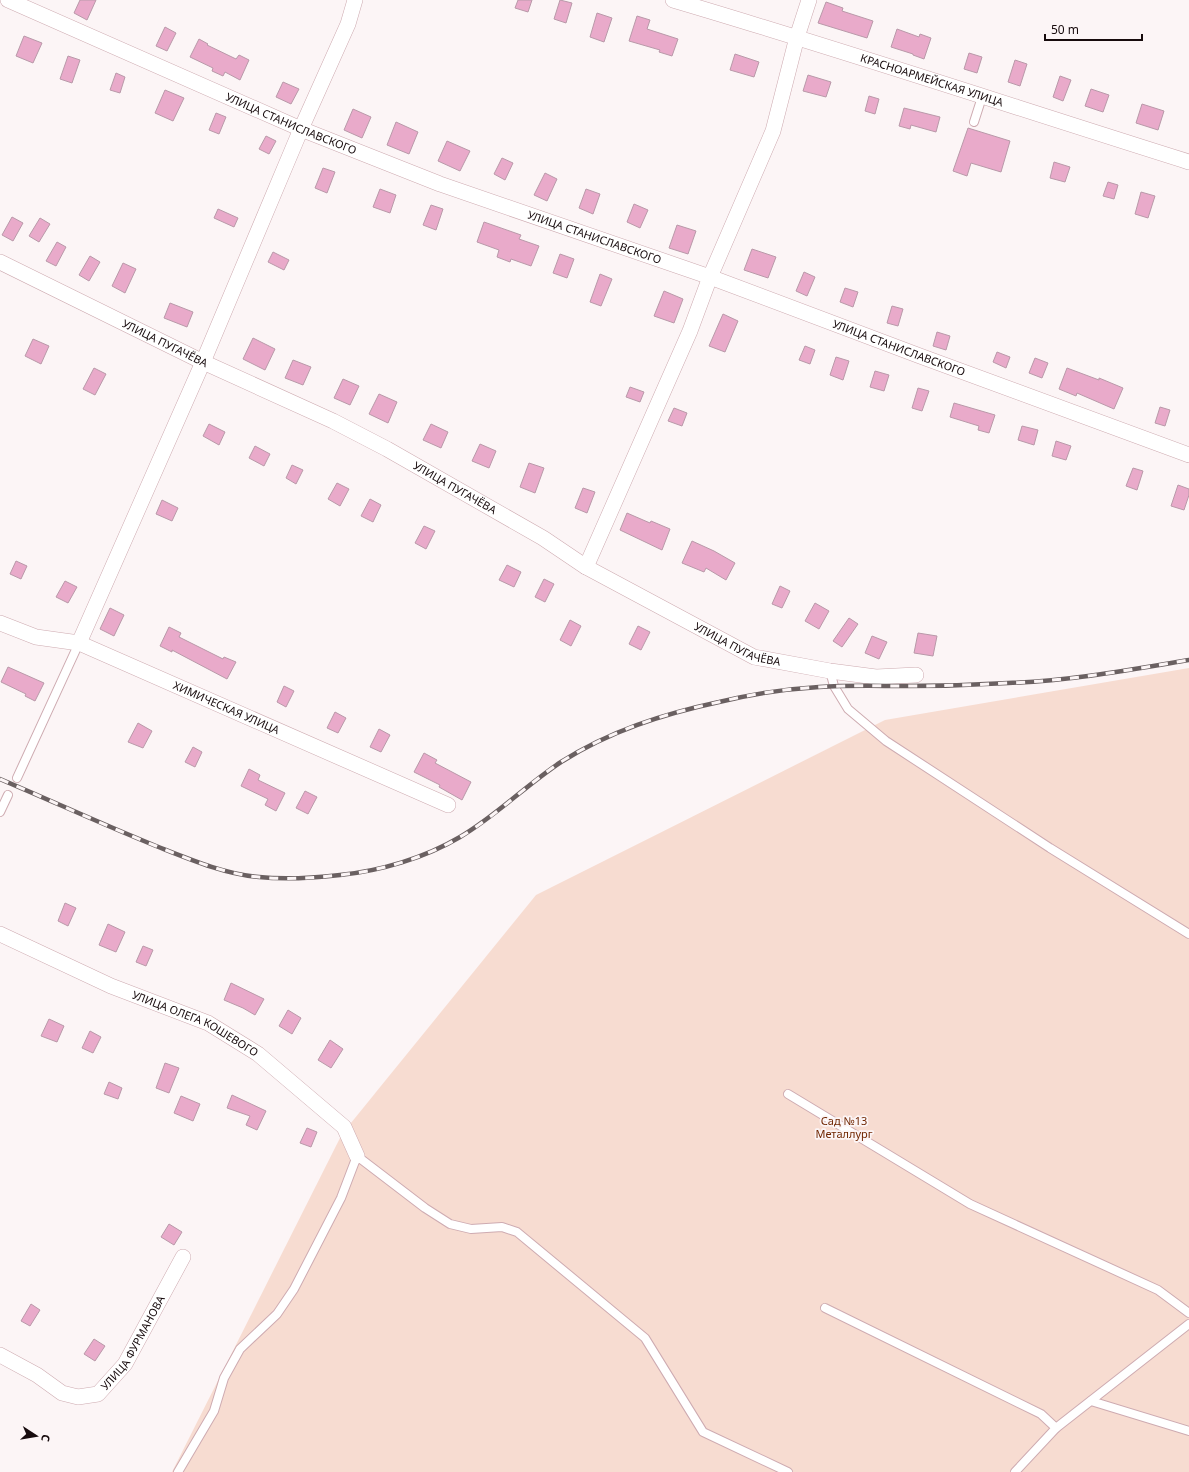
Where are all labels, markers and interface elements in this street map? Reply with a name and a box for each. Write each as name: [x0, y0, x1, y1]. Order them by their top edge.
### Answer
scale bar: [1045, 16, 1142, 42]
text: 50 m: [1051, 21, 1079, 38]
street label: КРАСНОАРМЕЙСКАЯ УЛИЦА: [859, 50, 1006, 110]
street label: УЛИЦА СТАНИСЛАВСКОГО: [224, 89, 359, 157]
street label: УЛИЦА СТАНИСЛАВСКОГО: [526, 207, 664, 267]
street label: УЛИЦА ПУГАЧЁВА: [120, 315, 211, 371]
street label: УЛИЦА СТАНИСЛАВСКОГО: [831, 316, 968, 379]
street label: УЛИЦА ПУГАЧЁВА: [411, 458, 500, 517]
street label: УЛИЦА ПУГАЧЁВА: [692, 618, 783, 669]
street label: ХИМИЧЕСКАЯ УЛИЦА: [171, 677, 283, 738]
street label: УЛИЦА ОЛЕГА КОШЕВОГО: [130, 987, 261, 1059]
park label: Сад №13 Металлург: [815, 1113, 873, 1141]
street label: УЛИЦА ФУРМАНОВА: [97, 1292, 168, 1393]
north arrow: [16, 1416, 56, 1456]
text: С: [38, 1433, 54, 1443]

